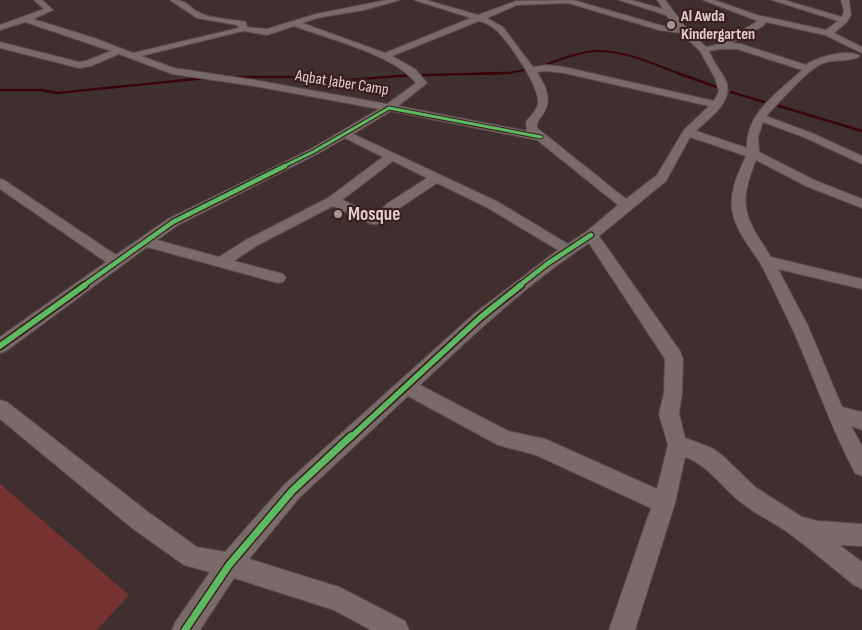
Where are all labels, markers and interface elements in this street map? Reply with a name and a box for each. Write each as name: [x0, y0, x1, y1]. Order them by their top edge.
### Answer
place label: Al Awda Kindergarten: [680, 7, 755, 44]
marker: Al Awda Kindergarten: [665, 19, 677, 31]
street label: Aqbat Jaber Camp: [293, 66, 390, 100]
place label: Mosque: [348, 203, 400, 226]
marker: Mosque: [332, 208, 344, 220]

